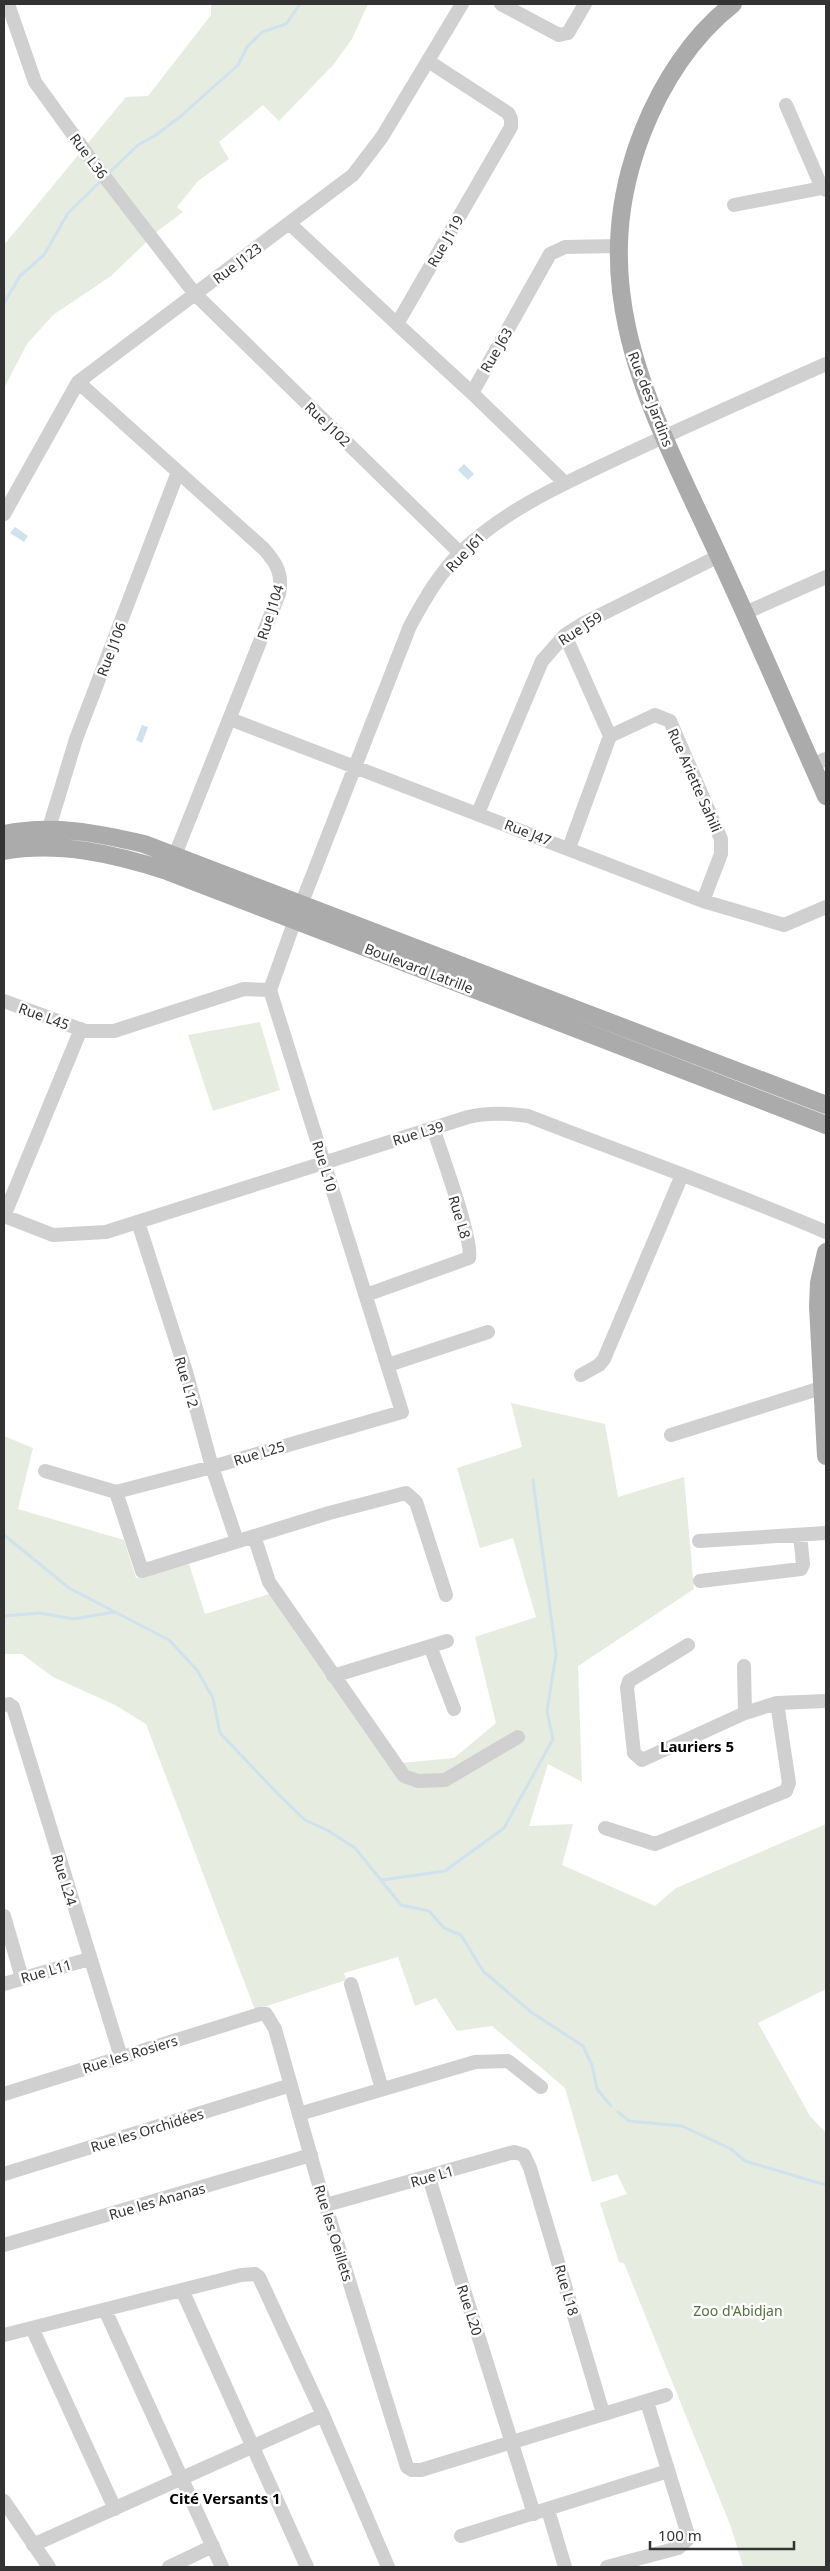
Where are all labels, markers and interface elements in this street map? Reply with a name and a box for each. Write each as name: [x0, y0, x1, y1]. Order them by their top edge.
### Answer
street label: Rue L36: [66, 129, 112, 183]
street label: Rue J119: [423, 212, 467, 270]
street label: Rue J123: [209, 238, 265, 288]
street label: Rue J63: [476, 324, 516, 376]
street label: Rue des Jardins: [624, 349, 678, 450]
street label: Rue J102: [301, 397, 355, 451]
street label: Rue J61: [441, 528, 489, 576]
street label: Rue J104: [252, 582, 288, 642]
street label: Rue J59: [554, 607, 606, 649]
street label: Rue J106: [92, 619, 130, 679]
street label: Rue Ariette Sahili: [664, 725, 726, 835]
street label: Rue J47: [502, 814, 554, 850]
street label: Boulevard Latrille: [362, 939, 476, 997]
street label: Rue L45: [16, 998, 72, 1034]
street label: Rue L39: [390, 1116, 446, 1150]
street label: Rue L10: [308, 1138, 342, 1194]
street label: Rue L8: [444, 1193, 476, 1241]
street label: Rue L12: [171, 1354, 203, 1410]
street label: Rue L25: [231, 1436, 287, 1470]
district label: Lauriers 5: [660, 1736, 734, 1756]
street label: Rue L24: [48, 1852, 82, 1908]
street label: Rue L11: [18, 1955, 74, 1987]
street label: Rue les Rosiers: [80, 2030, 180, 2078]
street label: Rue les Orchidées: [88, 2104, 206, 2156]
street label: Rue L1: [408, 2161, 456, 2191]
street label: Rue les Ananas: [107, 2178, 208, 2224]
street label: Rue les Oeillets: [310, 2182, 358, 2284]
street label: Rue L18: [551, 2262, 583, 2318]
street label: Rue L20: [453, 2282, 487, 2338]
park label: Zoo d'Abidjan: [693, 2301, 783, 2320]
district label: Cité Versants 1: [169, 2488, 281, 2508]
scale bar: [650, 2518, 794, 2550]
text: 100 m: [658, 2525, 702, 2545]

